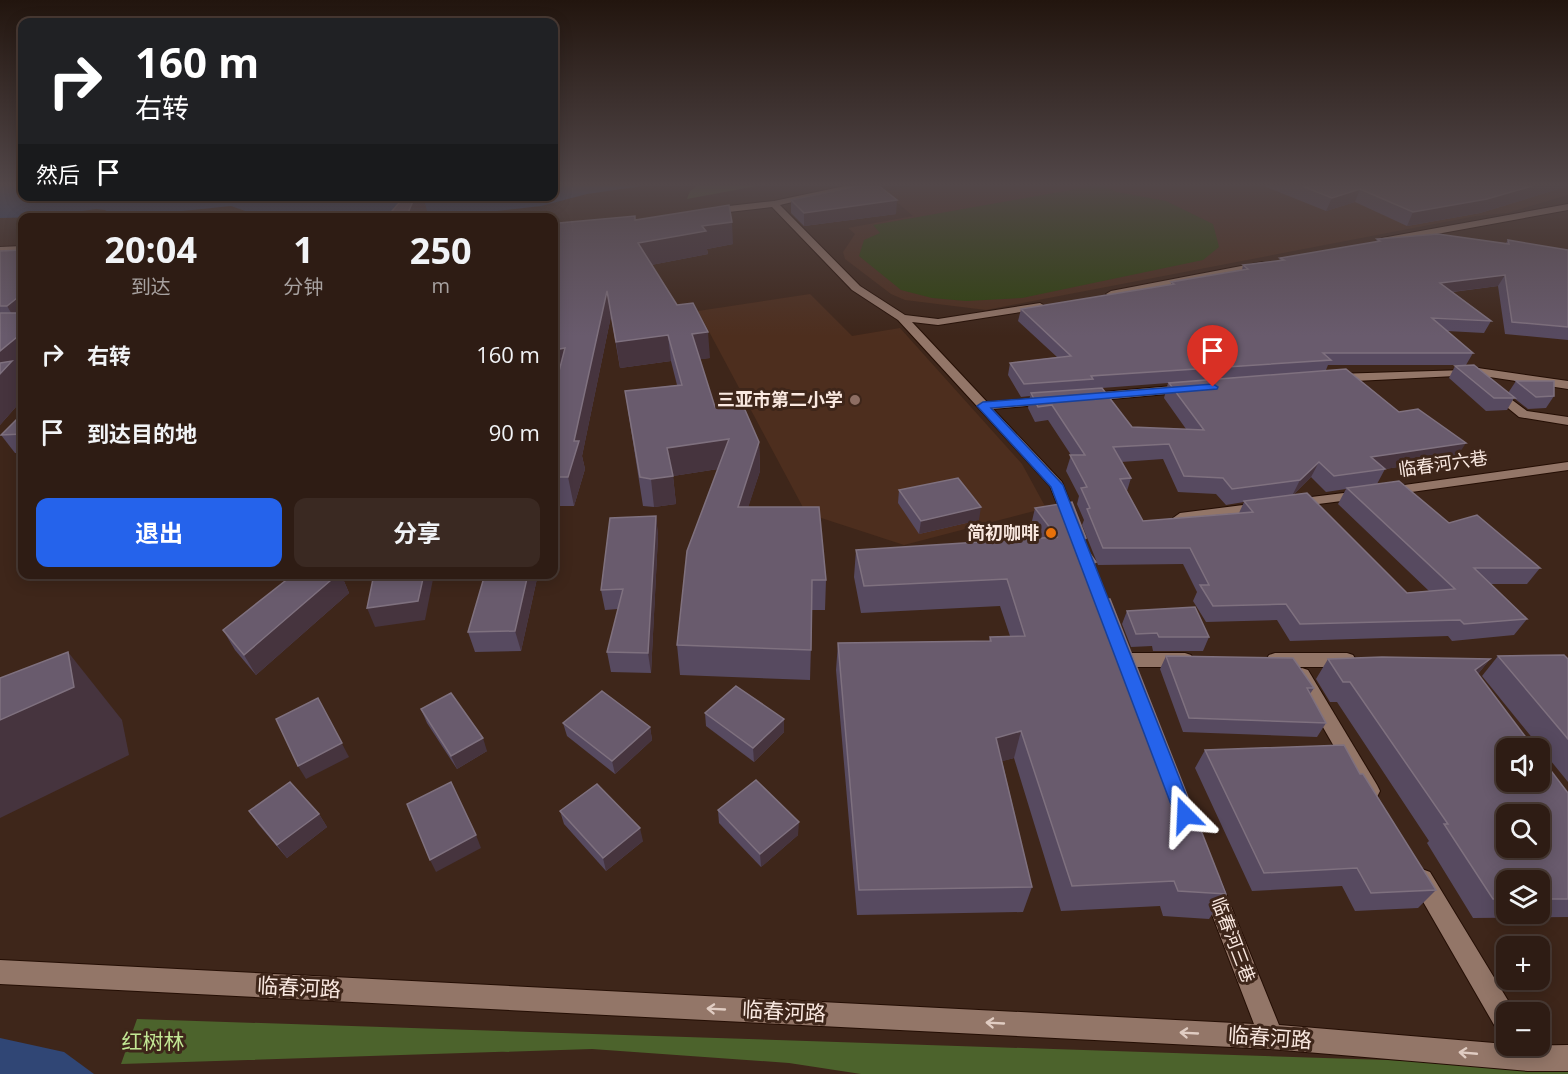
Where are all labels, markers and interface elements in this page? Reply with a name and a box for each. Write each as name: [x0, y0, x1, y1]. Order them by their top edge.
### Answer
text: 160 m: [135, 33, 259, 90]
icon: right: [36, 42, 114, 120]
text: 右转: [135, 89, 189, 126]
icon: arrive: [92, 156, 125, 189]
text: 然后: [36, 159, 80, 189]
text: 20:04: [104, 225, 197, 274]
text: 1: [293, 225, 314, 274]
text: 250: [410, 226, 472, 275]
text: m: [431, 272, 450, 299]
text: 到达: [131, 273, 171, 300]
text: 分钟: [283, 273, 323, 300]
pin: [1187, 325, 1238, 387]
icon: arrive: [1196, 334, 1229, 367]
icon: right: [36, 338, 69, 371]
text: 160 m: [476, 339, 540, 369]
text: 右转: [87, 340, 131, 370]
place label: 三亚市第二小学: [717, 387, 843, 411]
marker: 三亚市第二小学: [848, 393, 862, 407]
icon: arrive: [36, 416, 69, 449]
text: 90 m: [489, 417, 540, 447]
text: 到达目的地: [87, 418, 197, 448]
street label: 临春河六巷: [1397, 445, 1489, 481]
button: 退出: [36, 498, 282, 567]
button: 分享: [294, 498, 540, 567]
place label: 简初咖啡: [967, 520, 1039, 544]
marker: 简初咖啡: [1044, 526, 1058, 540]
map controls: [1496, 738, 1550, 1056]
button: sound: [1496, 738, 1550, 792]
position arrow: [1153, 783, 1217, 847]
button: search: [1496, 804, 1550, 858]
button: layers: [1496, 870, 1550, 924]
street label: 临春河三巷: [1207, 893, 1261, 986]
button: +: [1496, 936, 1550, 990]
street label: 临春河路: [256, 971, 342, 1003]
street label: 临春河路: [741, 995, 827, 1027]
button: −: [1496, 1002, 1550, 1056]
one-way arrow: [707, 1003, 727, 1014]
one-way arrow: [985, 1018, 1005, 1029]
street label: 临春河路: [1227, 1020, 1313, 1054]
park label: 红树林: [122, 1027, 185, 1055]
one-way arrow: [1180, 1028, 1200, 1039]
one-way arrow: [1458, 1047, 1478, 1058]

